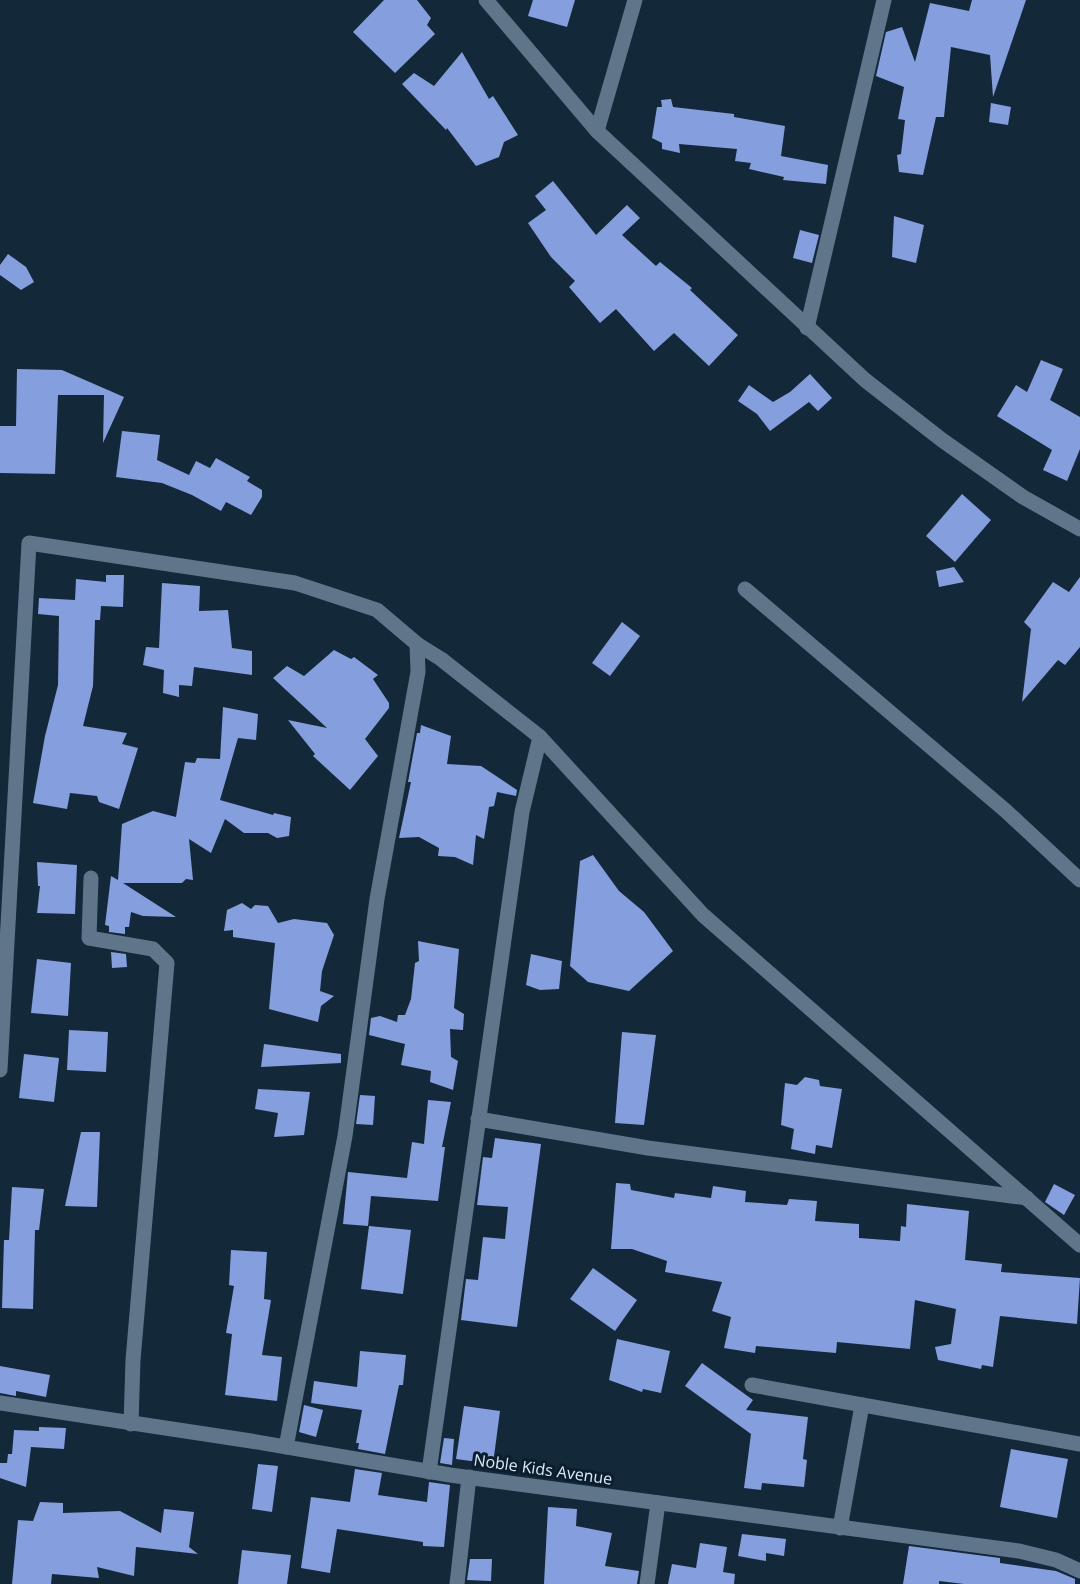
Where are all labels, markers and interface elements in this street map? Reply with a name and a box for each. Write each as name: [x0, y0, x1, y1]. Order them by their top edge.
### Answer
street label: Noble Kids Avenue: [472, 1448, 614, 1490]

